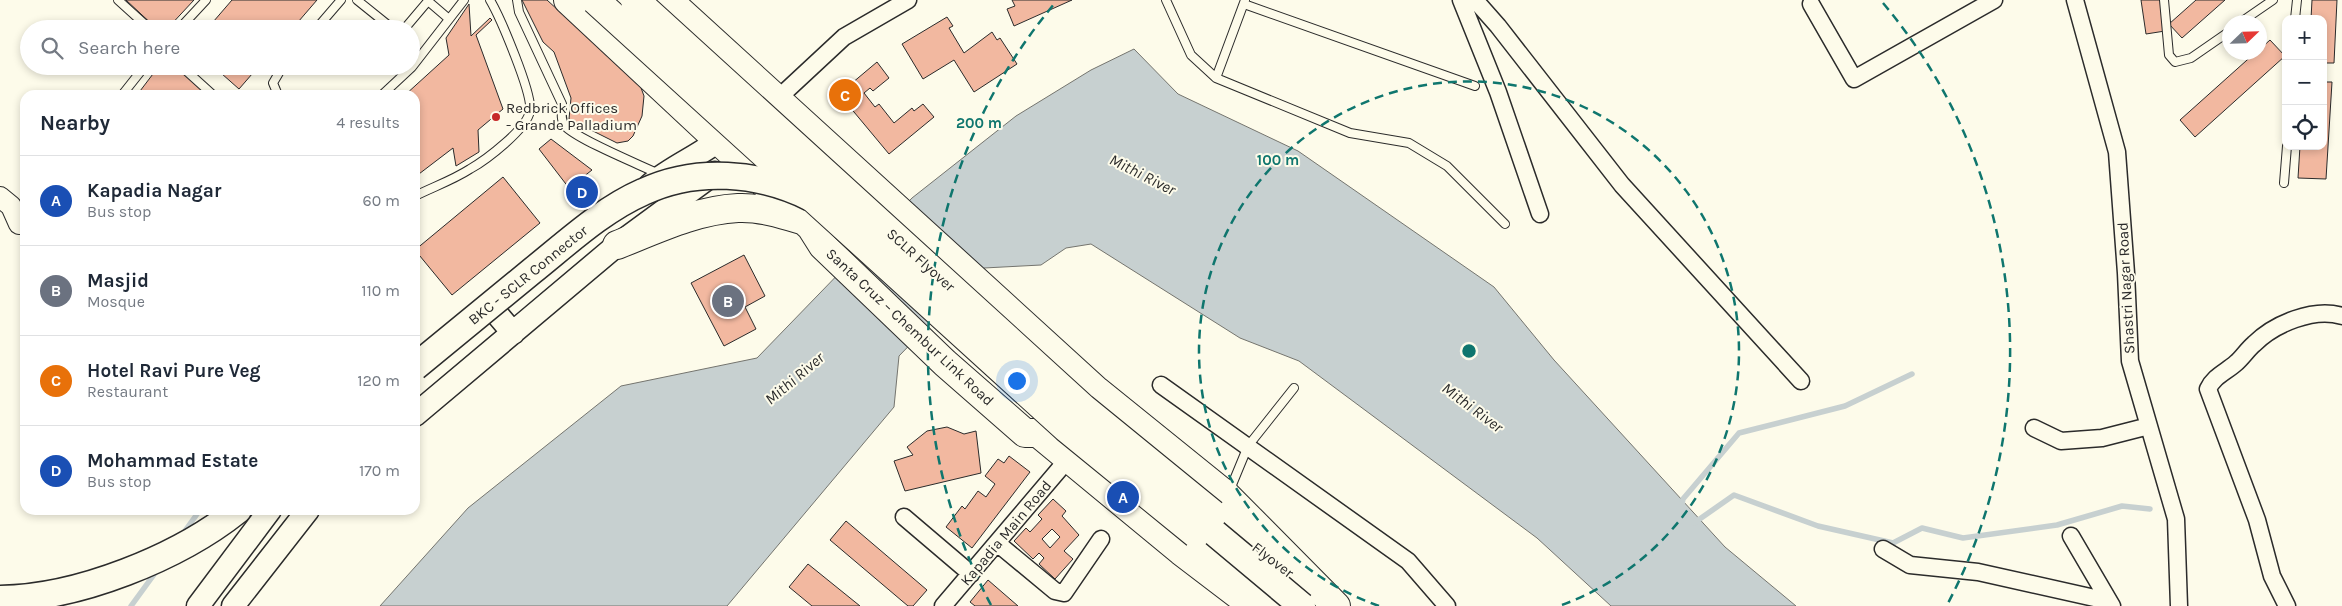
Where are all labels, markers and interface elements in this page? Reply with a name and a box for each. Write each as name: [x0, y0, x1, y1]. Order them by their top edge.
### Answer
north arrow: [2222, 15, 2267, 60]
map controls: [2282, 15, 2327, 150]
button: +: [2282, 15, 2327, 60]
search box: [20, 20, 420, 75]
icon: search: [38, 34, 66, 62]
text: Search here: [78, 37, 180, 59]
button: −: [2282, 60, 2327, 105]
pin: C: [829, 76, 861, 114]
place label: Redbrick Offices - Grande Palladium: [506, 99, 637, 134]
button: locate: [2282, 105, 2327, 150]
text: Nearby: [40, 111, 110, 135]
marker: Redbrick Offices - Grande Palladium: [490, 111, 502, 123]
text: 4 results: [336, 113, 400, 132]
text: 200 m: [956, 114, 1002, 132]
water label: Mithi River: [1107, 150, 1179, 199]
text: 100 m: [1257, 151, 1299, 169]
pin: D: [566, 173, 598, 211]
text: Kapadia Nagar: [87, 180, 221, 202]
text: A: [51, 191, 61, 210]
text: 60 m: [363, 191, 400, 210]
text: Bus stop: [87, 202, 151, 221]
street label: BKC - SCLR Connector: [465, 221, 592, 329]
street label: Shastri Nagar Road: [2114, 222, 2138, 354]
street label: SCLR Flyover: [883, 225, 959, 296]
street label: Santa Cruz – Chembur Link Road: [822, 244, 998, 410]
text: Masjid: [87, 270, 149, 292]
text: B: [51, 281, 61, 300]
text: 110 m: [361, 281, 400, 300]
pin: B: [712, 282, 744, 320]
text: Mosque: [87, 292, 145, 311]
centre of rings: [1460, 342, 1478, 360]
water label: Mithi River: [761, 348, 828, 409]
text: Hotel Ravi Pure Veg: [87, 360, 261, 382]
your location: [1004, 368, 1030, 394]
text: C: [51, 371, 61, 390]
text: 120 m: [357, 371, 400, 390]
water label: Mithi River: [1438, 378, 1507, 437]
text: Restaurant: [87, 382, 168, 401]
text: Mohammad Estate: [87, 450, 258, 472]
text: D: [51, 461, 61, 480]
text: 170 m: [359, 461, 400, 480]
text: Bus stop: [87, 472, 151, 491]
street label: Kapadia Main Road: [957, 477, 1055, 589]
pin: A: [1107, 478, 1139, 516]
street label: Flyover: [1249, 538, 1298, 582]

